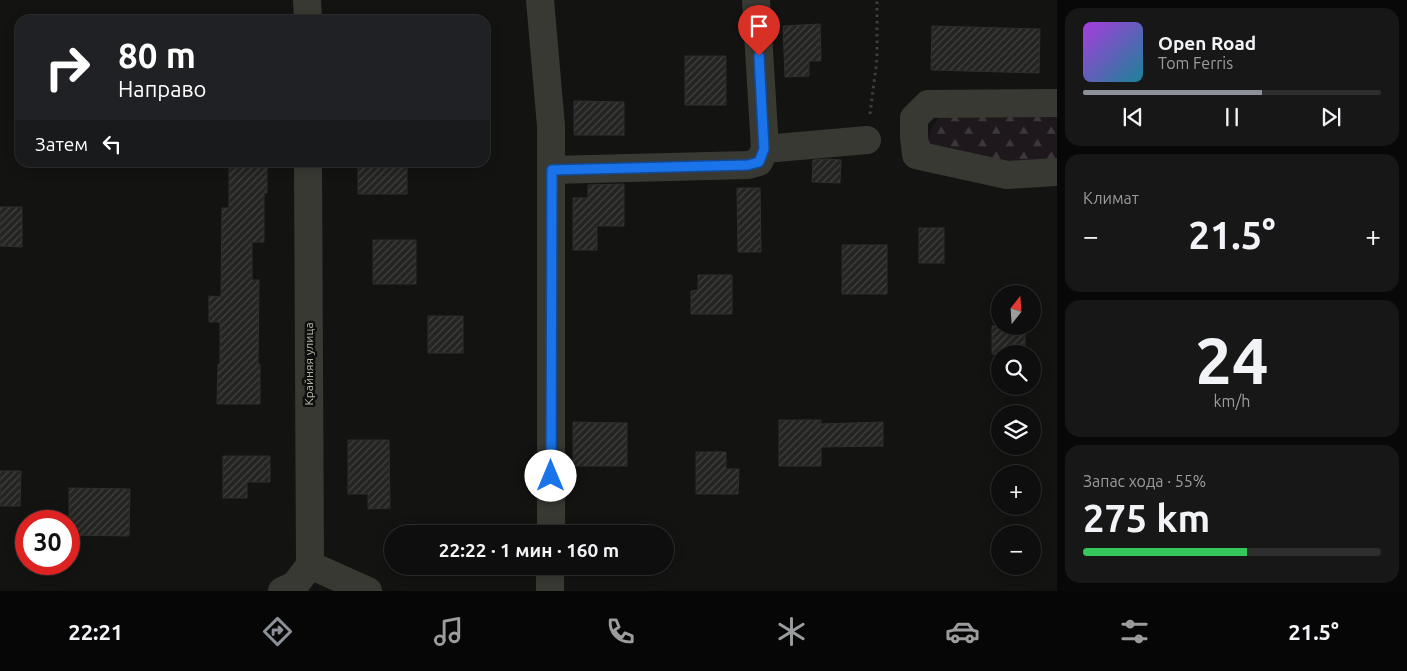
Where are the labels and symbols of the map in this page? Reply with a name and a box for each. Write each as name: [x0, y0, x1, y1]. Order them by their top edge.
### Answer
pin: [738, 5, 780, 56]
north arrow: [991, 285, 1041, 335]
street label: Крайняя улица: [302, 322, 315, 406]
position arrow: [524, 449, 576, 501]
speed limit sign: 30: [15, 510, 80, 575]

